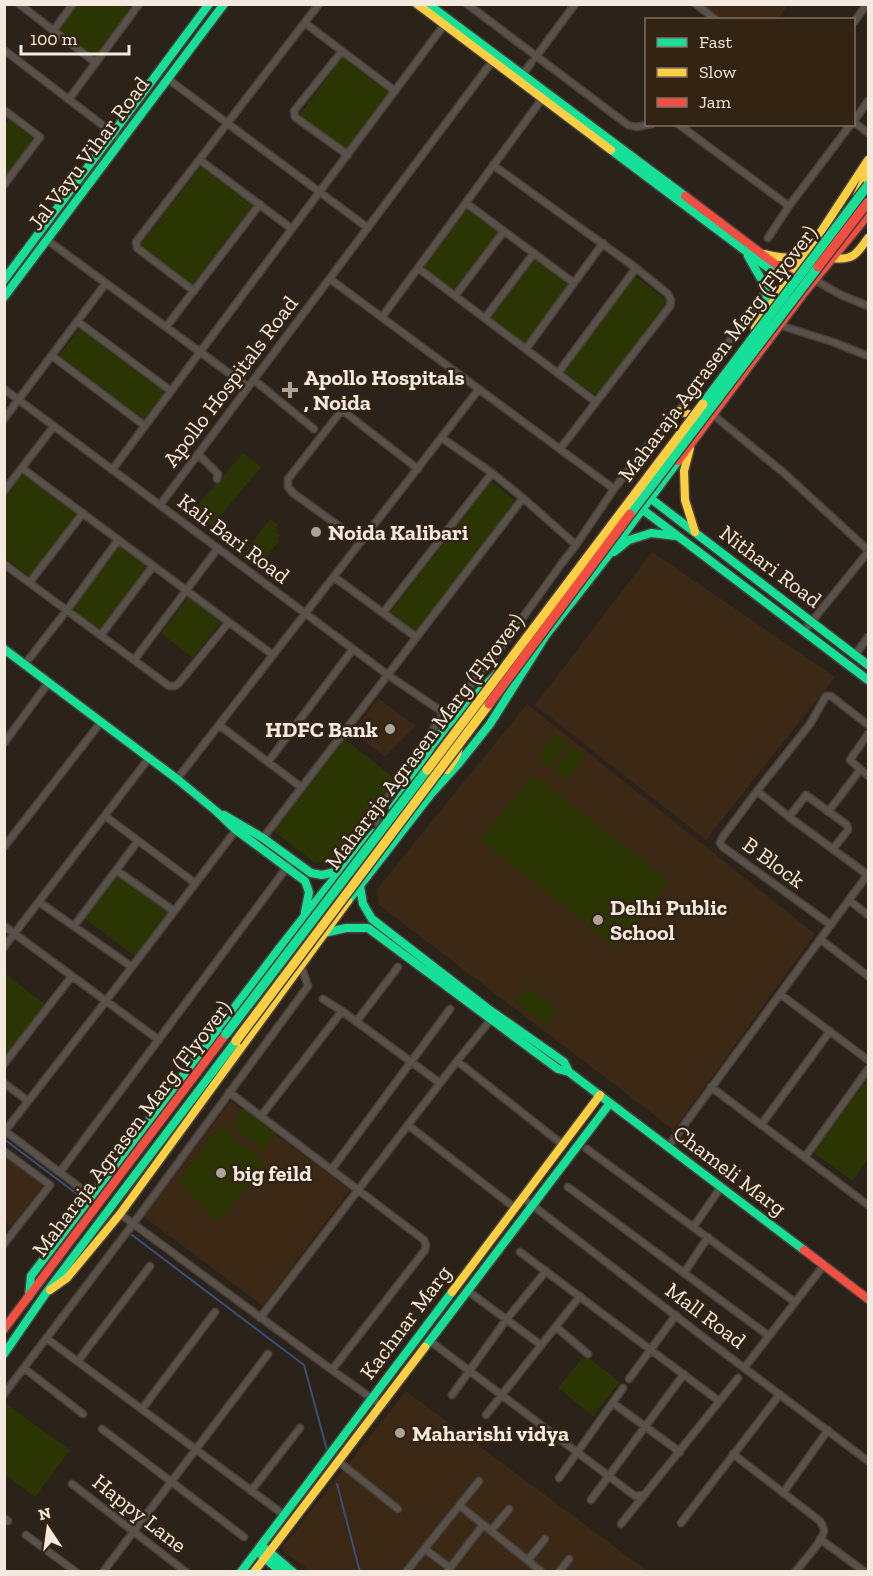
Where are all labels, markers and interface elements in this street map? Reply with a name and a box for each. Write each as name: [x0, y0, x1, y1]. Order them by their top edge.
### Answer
scale bar: [21, 18, 129, 56]
legend: [645, 18, 855, 126]
text: 100 m: [30, 28, 78, 50]
text: Fast: [699, 31, 732, 53]
text: Slow: [699, 61, 736, 83]
street label: Jal Vayu Vihar Road: [22, 71, 155, 235]
text: Jam: [699, 91, 731, 113]
street label: Maharaja Agrasen Marg (Flyover): [612, 220, 823, 487]
street label: Apollo Hospitals Road: [157, 290, 304, 472]
place label: Apollo Hospitals , Noida: [304, 364, 465, 416]
marker: Apollo Hospitals , Noida: [281, 381, 299, 399]
street label: Kali Bari Road: [172, 487, 295, 589]
place label: Noida Kalibari: [328, 519, 469, 546]
street label: Nithari Road: [714, 519, 827, 614]
marker: Noida Kalibari: [309, 525, 323, 539]
street label: Maharaja Agrasen Marg (Flyover): [319, 608, 530, 875]
place label: HDFC Bank: [265, 716, 378, 743]
marker: HDFC Bank: [383, 722, 397, 736]
street label: B Block: [737, 831, 810, 894]
place label: Delhi Public School: [610, 894, 728, 946]
marker: Delhi Public School: [591, 913, 605, 927]
street label: Maharaja Agrasen Marg (Flyover): [26, 995, 237, 1262]
street label: Chameli Marg: [668, 1119, 792, 1222]
place label: big feild: [232, 1160, 312, 1187]
marker: big feild: [214, 1166, 228, 1180]
street label: Kachnar Marg: [354, 1260, 457, 1385]
street label: Mall Road: [660, 1276, 751, 1354]
place label: Maharishi vidya: [412, 1420, 569, 1447]
marker: Maharishi vidya: [393, 1426, 407, 1440]
street label: Happy Lane: [87, 1468, 192, 1559]
north arrow: [18, 1498, 78, 1558]
text: N: [37, 1503, 53, 1524]

